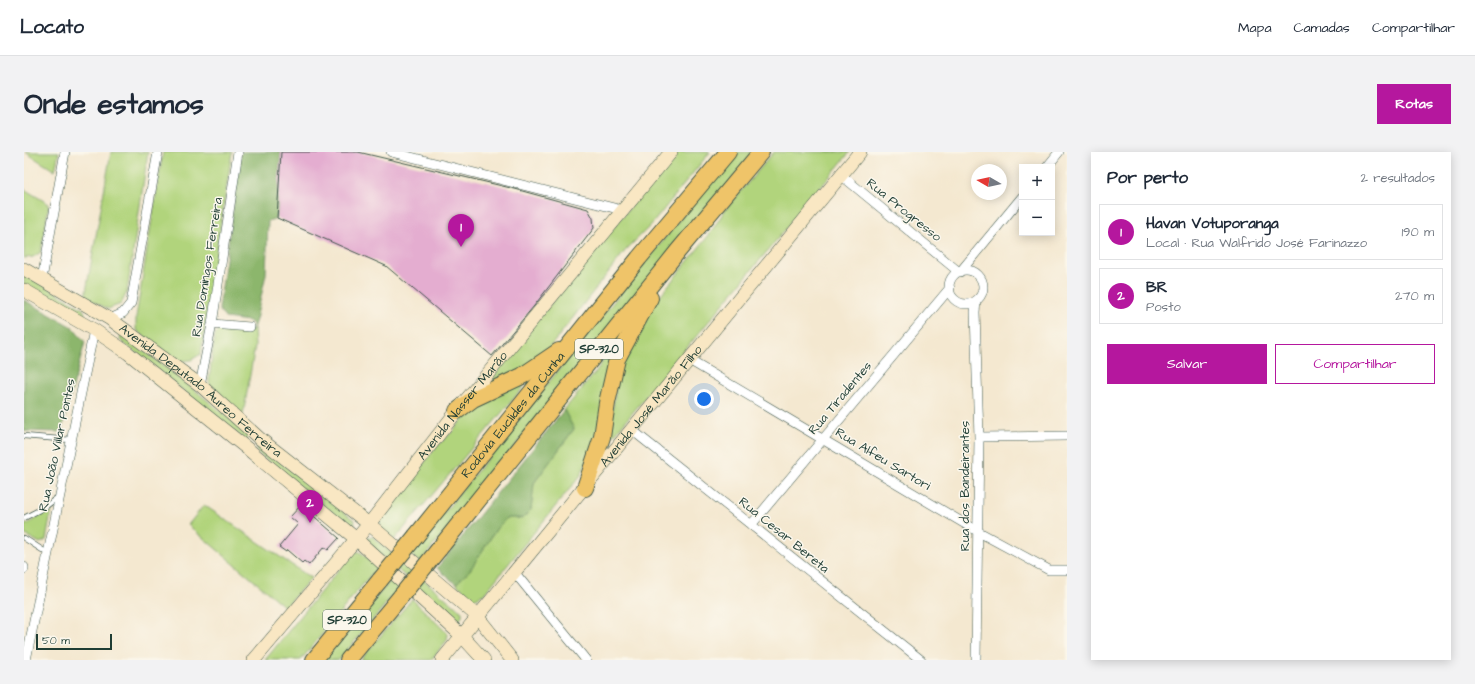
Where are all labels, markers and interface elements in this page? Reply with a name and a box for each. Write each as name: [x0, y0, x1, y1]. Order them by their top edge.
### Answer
text: Locato: [20, 14, 84, 41]
text: Mapa: [1238, 18, 1272, 38]
text: Camadas: [1294, 18, 1350, 38]
text: Compartilhar: [1372, 18, 1455, 38]
button: Rotas: [1377, 84, 1451, 124]
text: Onde estamos: [24, 85, 204, 124]
north arrow: [971, 164, 1007, 200]
map controls: [1019, 164, 1055, 236]
button: +: [1019, 164, 1055, 200]
text: Por perto: [1107, 166, 1188, 190]
text: 2 resultados: [1361, 169, 1435, 187]
street label: Rua Progresso: [862, 174, 946, 247]
street label: Rua Domingos Ferreira: [187, 196, 228, 338]
button: −: [1019, 200, 1055, 236]
text: Havan Votuporanga: [1146, 213, 1279, 234]
pin: 1: [448, 214, 474, 247]
text: 1: [1120, 223, 1122, 241]
text: 190 m: [1401, 223, 1434, 241]
text: Local · Rua Walfrido José Farinazzo: [1146, 234, 1367, 252]
text: BR: [1146, 277, 1167, 298]
text: 2: [1117, 287, 1125, 305]
text: 270 m: [1395, 287, 1434, 305]
text: Posto: [1146, 298, 1181, 316]
street label: Avenida Deputado Áureo Ferreira: [115, 320, 286, 462]
road number: SP-320: [575, 339, 623, 359]
street label: Avenida José Marão Filho: [596, 341, 707, 471]
button: Salvar: [1107, 344, 1267, 384]
button: Compartilhar: [1275, 344, 1435, 384]
street label: Avenida Nasser Marão: [413, 347, 512, 464]
street label: Rodovia Euclides da Cunha: [457, 348, 569, 482]
street label: Rua Tiradentes: [804, 357, 876, 438]
street label: Rua João Villar Pontes: [34, 377, 80, 513]
your location: [694, 389, 714, 409]
street label: Rua dos Bandeirantes: [956, 420, 974, 551]
street label: Rua Alfeu Sartori: [832, 423, 934, 495]
pin: 2: [297, 490, 323, 523]
street label: Rua Cesar Bereta: [735, 493, 833, 577]
road number: SP-320: [323, 610, 371, 630]
scale bar: [36, 632, 112, 651]
text: 50 m: [42, 633, 70, 648]

